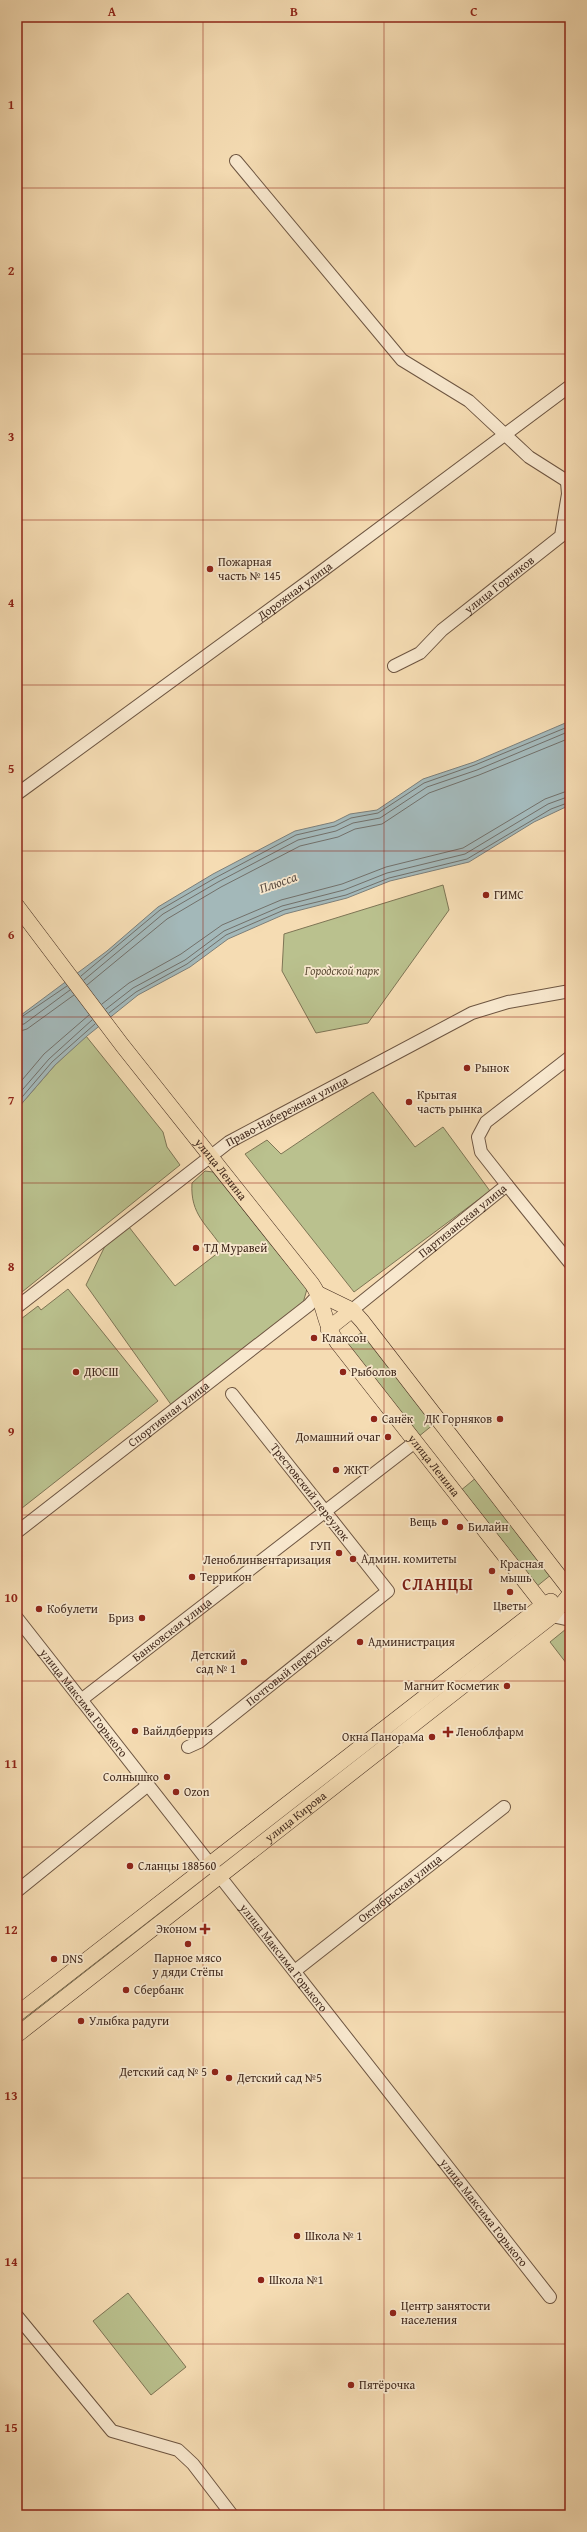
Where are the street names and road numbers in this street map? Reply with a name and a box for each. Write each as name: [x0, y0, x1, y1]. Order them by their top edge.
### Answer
street label: улица Горняков: [460, 551, 538, 618]
street label: Дорожная улица: [253, 557, 336, 624]
street label: Право-Набережная улица: [222, 1071, 351, 1150]
street label: улица Ленина: [191, 1134, 251, 1204]
street label: Партизанская улица: [414, 1179, 510, 1261]
street label: Спортивная улица: [124, 1377, 213, 1451]
street label: улица Ленина: [404, 1430, 464, 1500]
street label: Трестовский переулок: [267, 1439, 354, 1545]
street label: Банковская улица: [128, 1593, 215, 1665]
street label: Почтовый переулок: [242, 1630, 336, 1710]
street label: улица Максима Горького: [36, 1644, 132, 1760]
street label: улица Кирова: [260, 1787, 330, 1846]
street label: Октябрьская улица: [354, 1850, 445, 1926]
street label: улица Максима Горького: [236, 1899, 332, 2015]
street label: улица Максима Горького: [436, 2154, 532, 2270]

